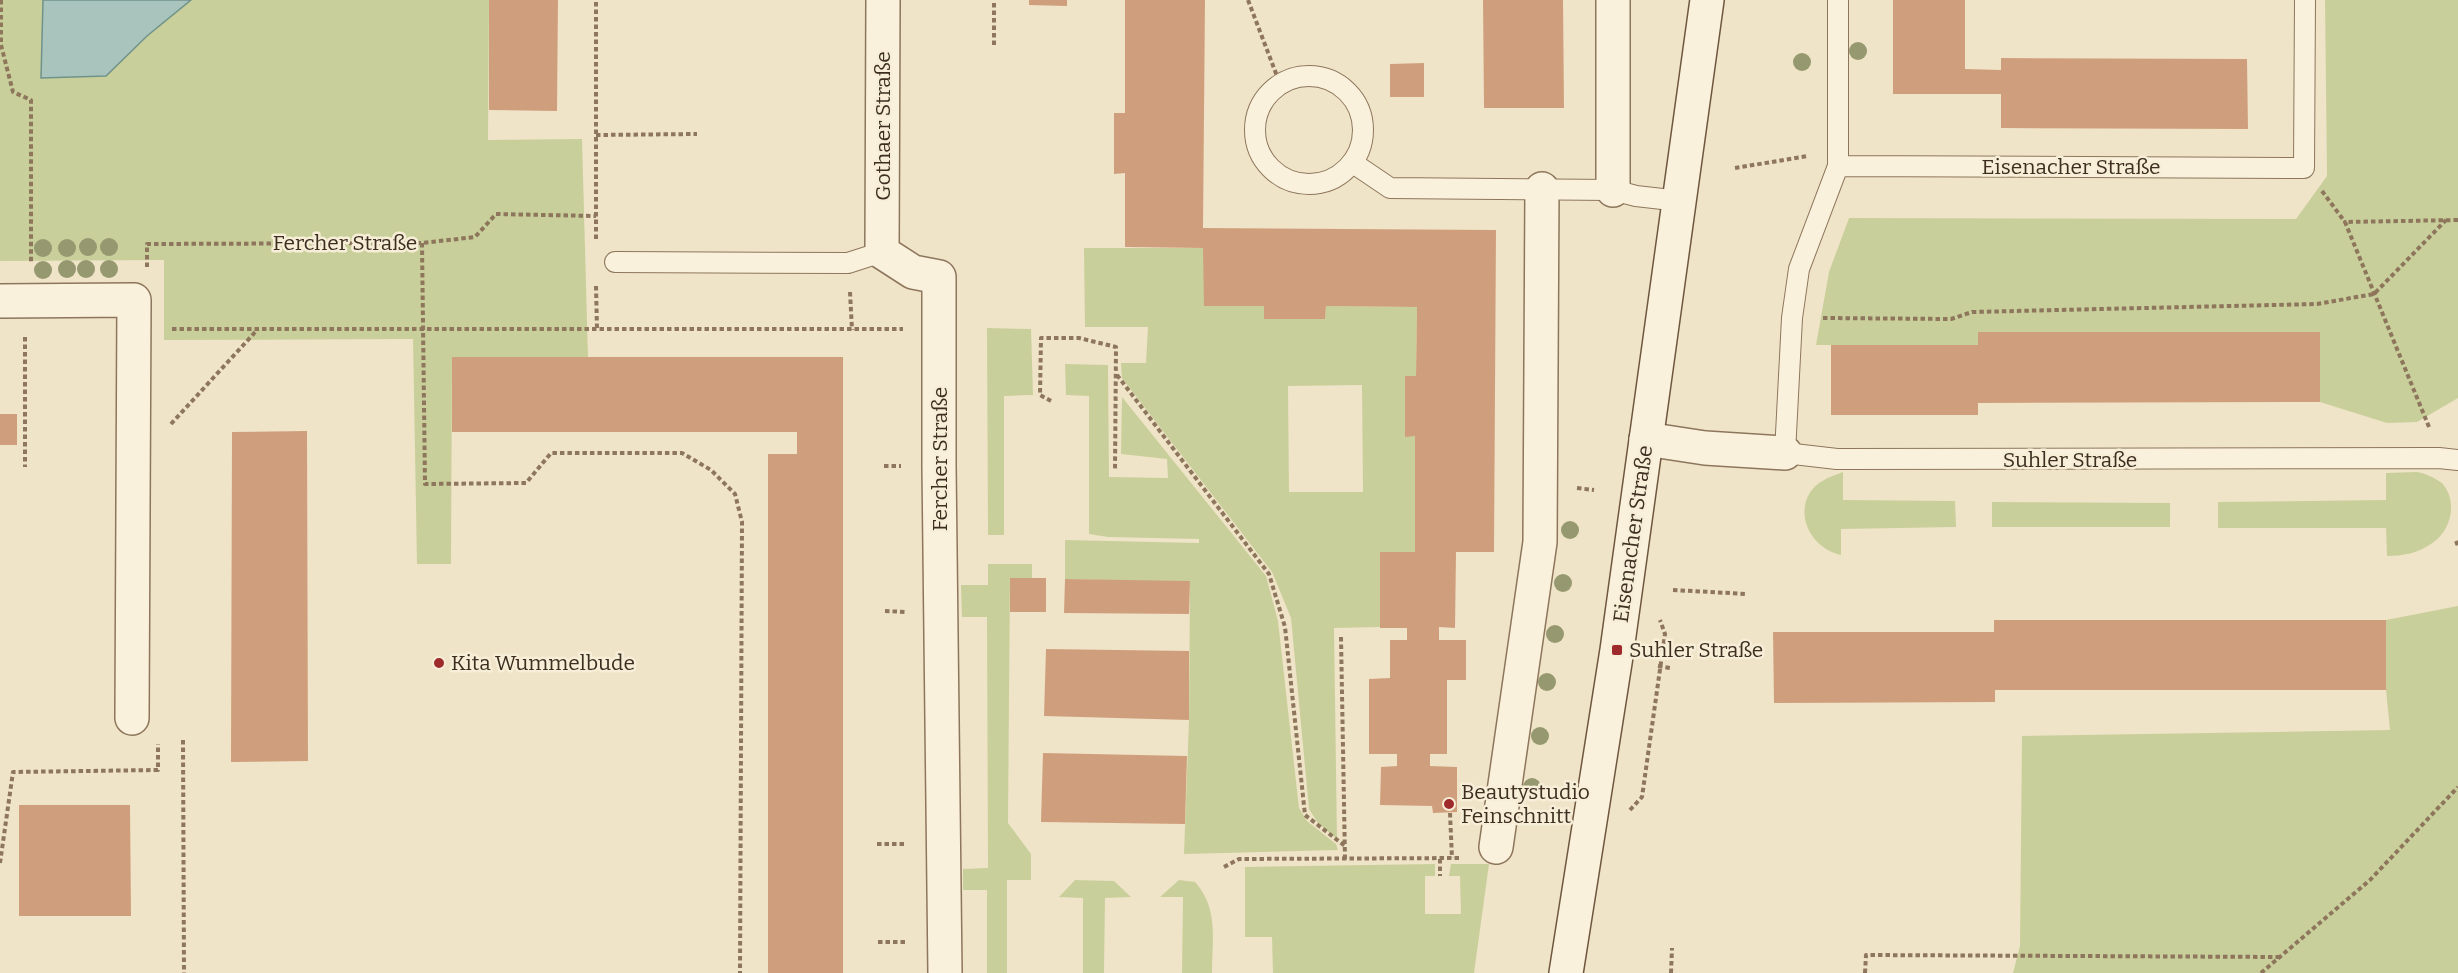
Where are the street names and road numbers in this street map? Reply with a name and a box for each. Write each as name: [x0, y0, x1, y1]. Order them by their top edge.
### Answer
street label: Gothaer Straße: [870, 51, 896, 201]
street label: Eisenacher Straße: [1982, 154, 2160, 180]
street label: Fercher Straße: [273, 230, 417, 256]
street label: Fercher Straße: [927, 387, 953, 531]
street label: Eisenacher Straße: [1608, 444, 1658, 624]
street label: Suhler Straße: [2003, 447, 2137, 473]

